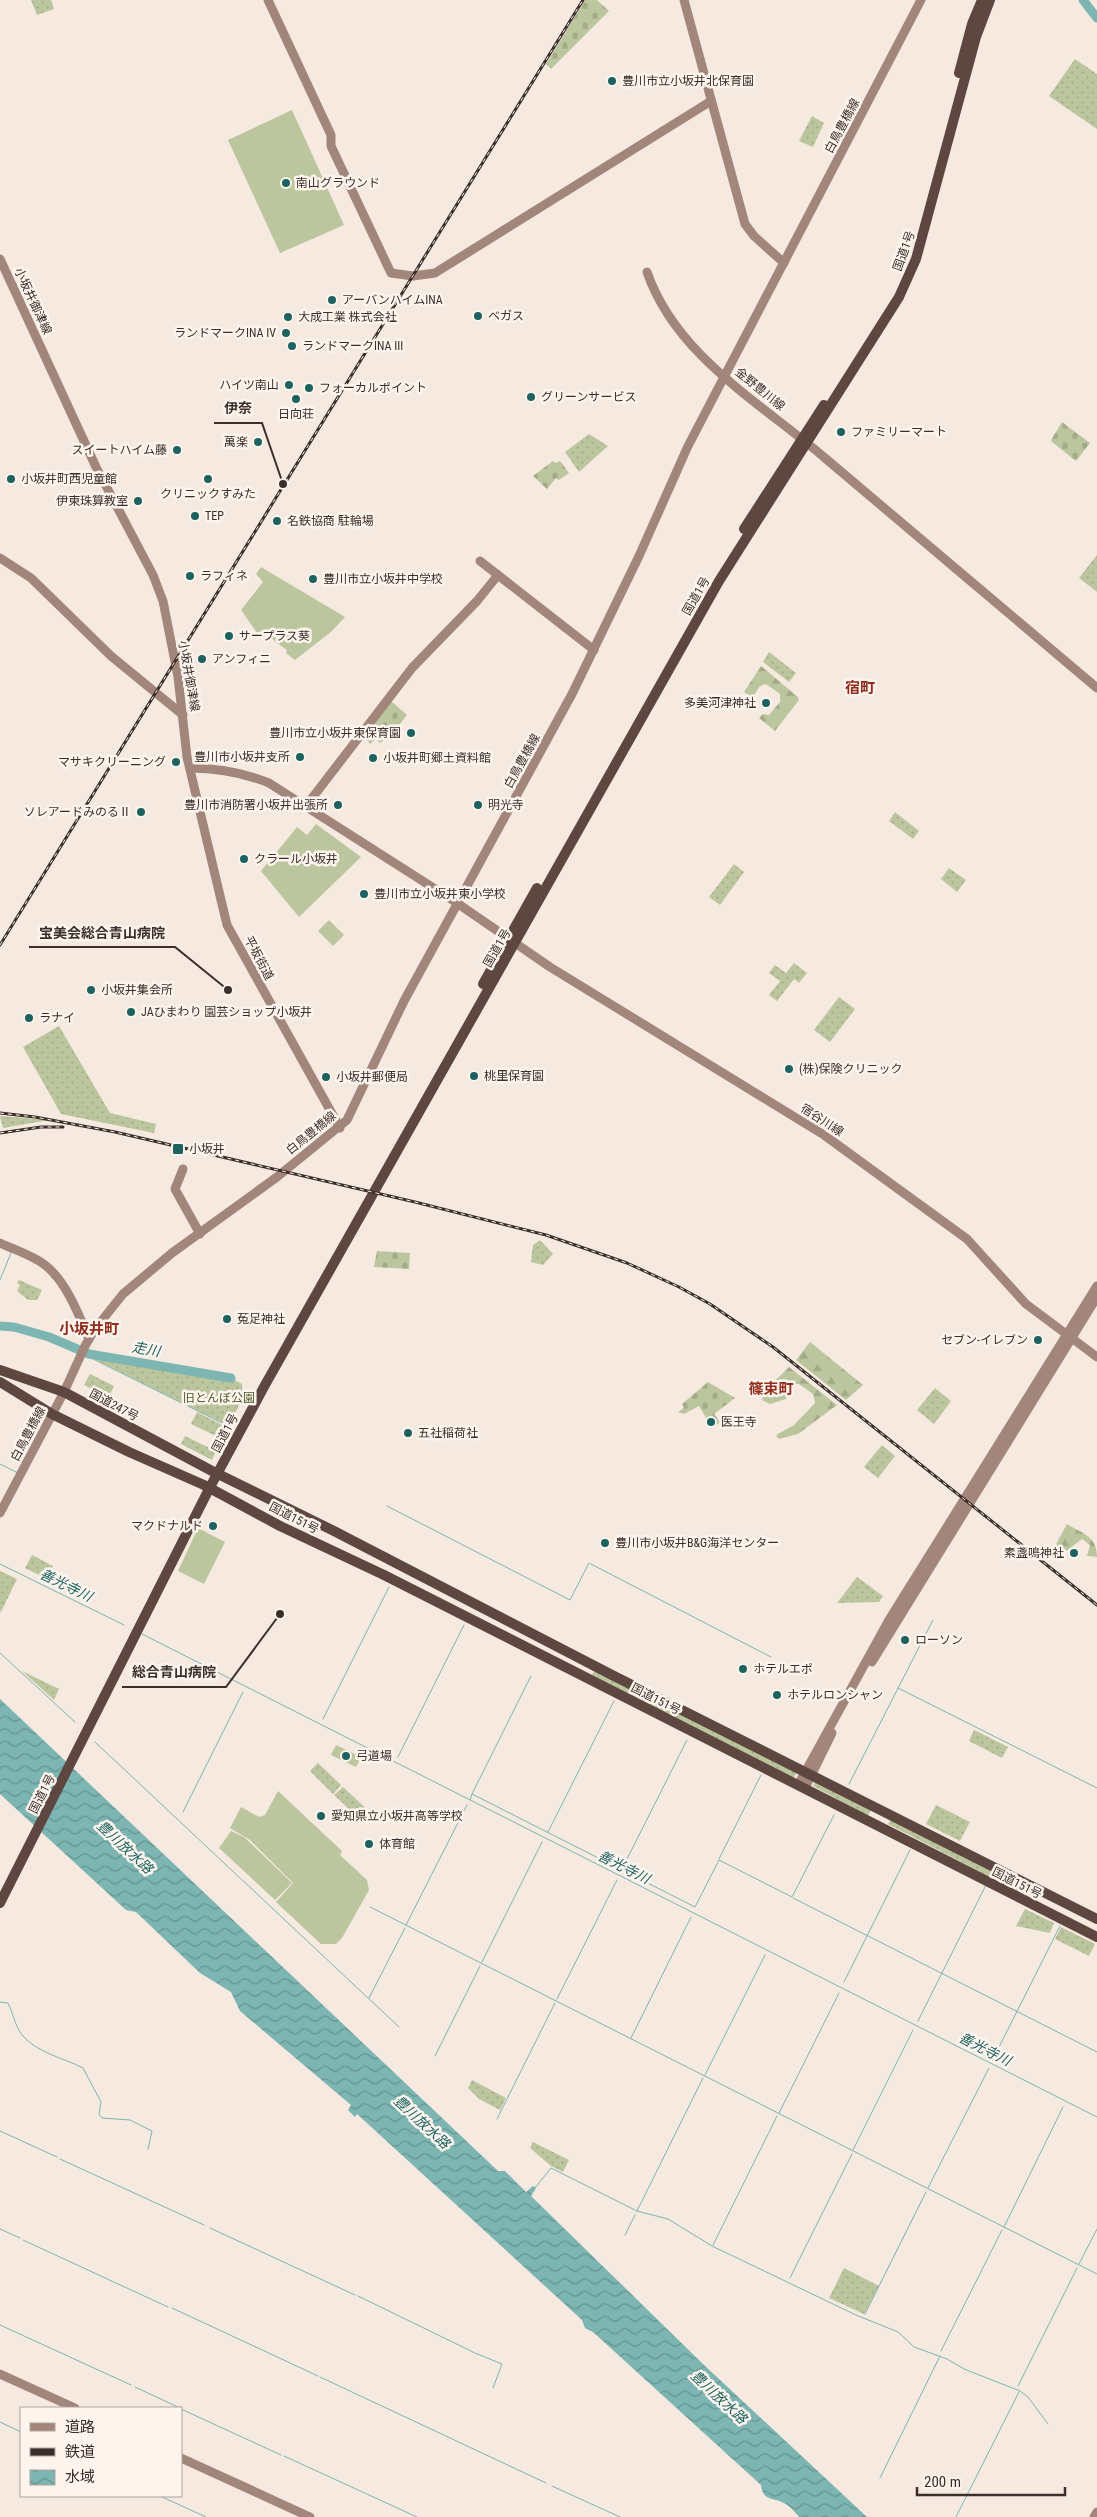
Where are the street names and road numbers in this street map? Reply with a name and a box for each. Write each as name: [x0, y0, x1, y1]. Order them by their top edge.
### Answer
street label: 白鳥豊橋線: [822, 96, 862, 156]
street label: 国道1号: [890, 229, 918, 273]
street label: 小坂井御津線: [11, 265, 55, 337]
street label: 金野豊川線: [732, 365, 788, 413]
street label: 国道1号: [679, 574, 713, 618]
street label: 小坂井御津線: [176, 639, 202, 713]
street label: 白鳥豊橋線: [501, 731, 543, 791]
street label: 国道1号: [480, 926, 514, 970]
street label: 平坂街道: [242, 934, 276, 982]
street label: 宿谷川線: [798, 1101, 846, 1139]
street label: 白鳥豊橋線: [283, 1109, 339, 1157]
street label: 国道247号: [87, 1386, 141, 1424]
street label: 白鳥豊橋線: [8, 1404, 48, 1464]
street label: 国道1号: [209, 1411, 241, 1455]
street label: 国道151号: [267, 1500, 321, 1536]
street label: 国道151号: [629, 1681, 683, 1717]
street label: 国道1号: [26, 1772, 58, 1816]
street label: 国道151号: [990, 1865, 1044, 1901]

